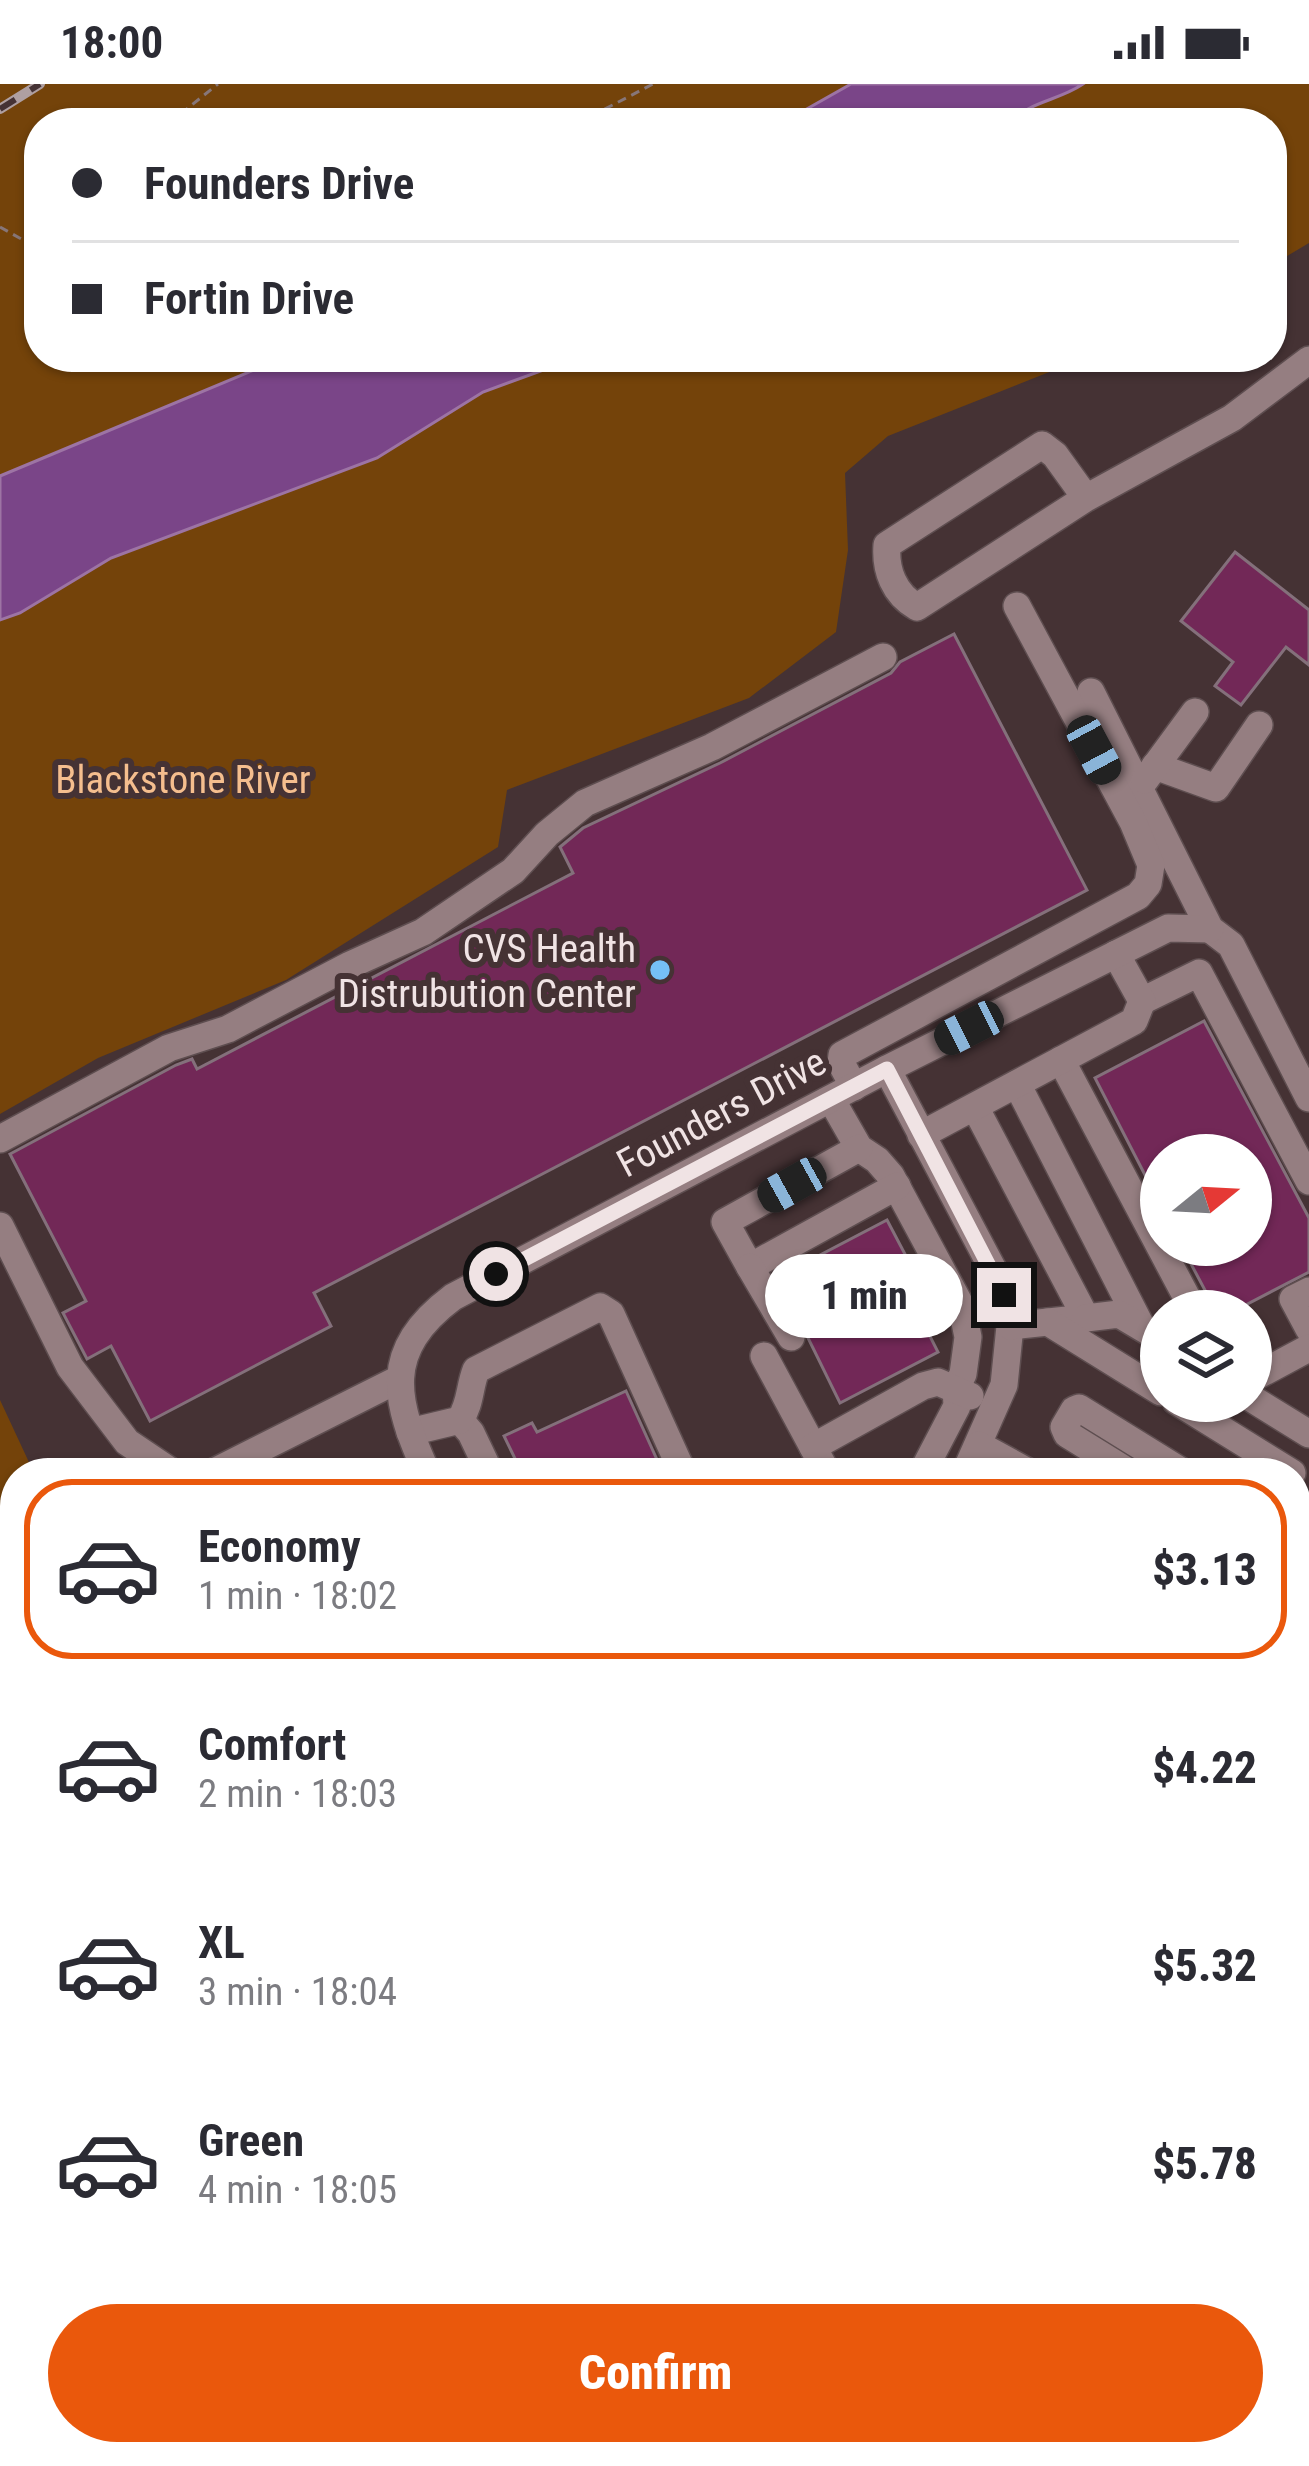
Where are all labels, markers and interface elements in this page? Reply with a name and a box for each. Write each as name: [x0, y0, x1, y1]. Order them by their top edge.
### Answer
text: 18:00: [60, 16, 163, 69]
text: Founders Drive: [144, 157, 414, 210]
text: Fortin Drive: [144, 272, 354, 325]
car: [1061, 710, 1127, 790]
park label: Blackstone River: [55, 757, 311, 803]
place label: CVS Health Distrubution Center: [338, 926, 636, 1017]
marker: CVS Health Distrubution Center: [647, 957, 673, 983]
car: [929, 996, 1009, 1060]
street label: Founders Drive: [609, 1039, 834, 1187]
north arrow: [1140, 1134, 1272, 1266]
map controls: [1140, 1134, 1272, 1422]
car: [752, 1152, 832, 1218]
route start: [469, 1247, 523, 1301]
callout: 1 min: [764, 1253, 962, 1337]
route end: [977, 1268, 1031, 1322]
text: 1 min: [821, 1273, 907, 1319]
button: layers: [1140, 1290, 1272, 1422]
icon: car: [54, 1515, 162, 1623]
text: Economy: [198, 1520, 361, 1573]
text: $3.13: [1152, 1543, 1257, 1596]
text: 1 min · 18:02: [198, 1573, 397, 1619]
icon: car: [54, 1713, 162, 1821]
text: Comfort: [198, 1718, 346, 1771]
text: $4.22: [1152, 1741, 1257, 1794]
text: 2 min · 18:03: [198, 1771, 397, 1817]
icon: car: [54, 1911, 162, 2019]
text: XL: [198, 1916, 245, 1969]
text: $5.32: [1152, 1939, 1257, 1992]
text: 3 min · 18:04: [198, 1969, 397, 2015]
icon: car: [54, 2109, 162, 2217]
text: Green: [198, 2114, 304, 2167]
text: $5.78: [1152, 2137, 1257, 2190]
text: 4 min · 18:05: [198, 2167, 397, 2213]
button: Confirm: [48, 2304, 1263, 2442]

